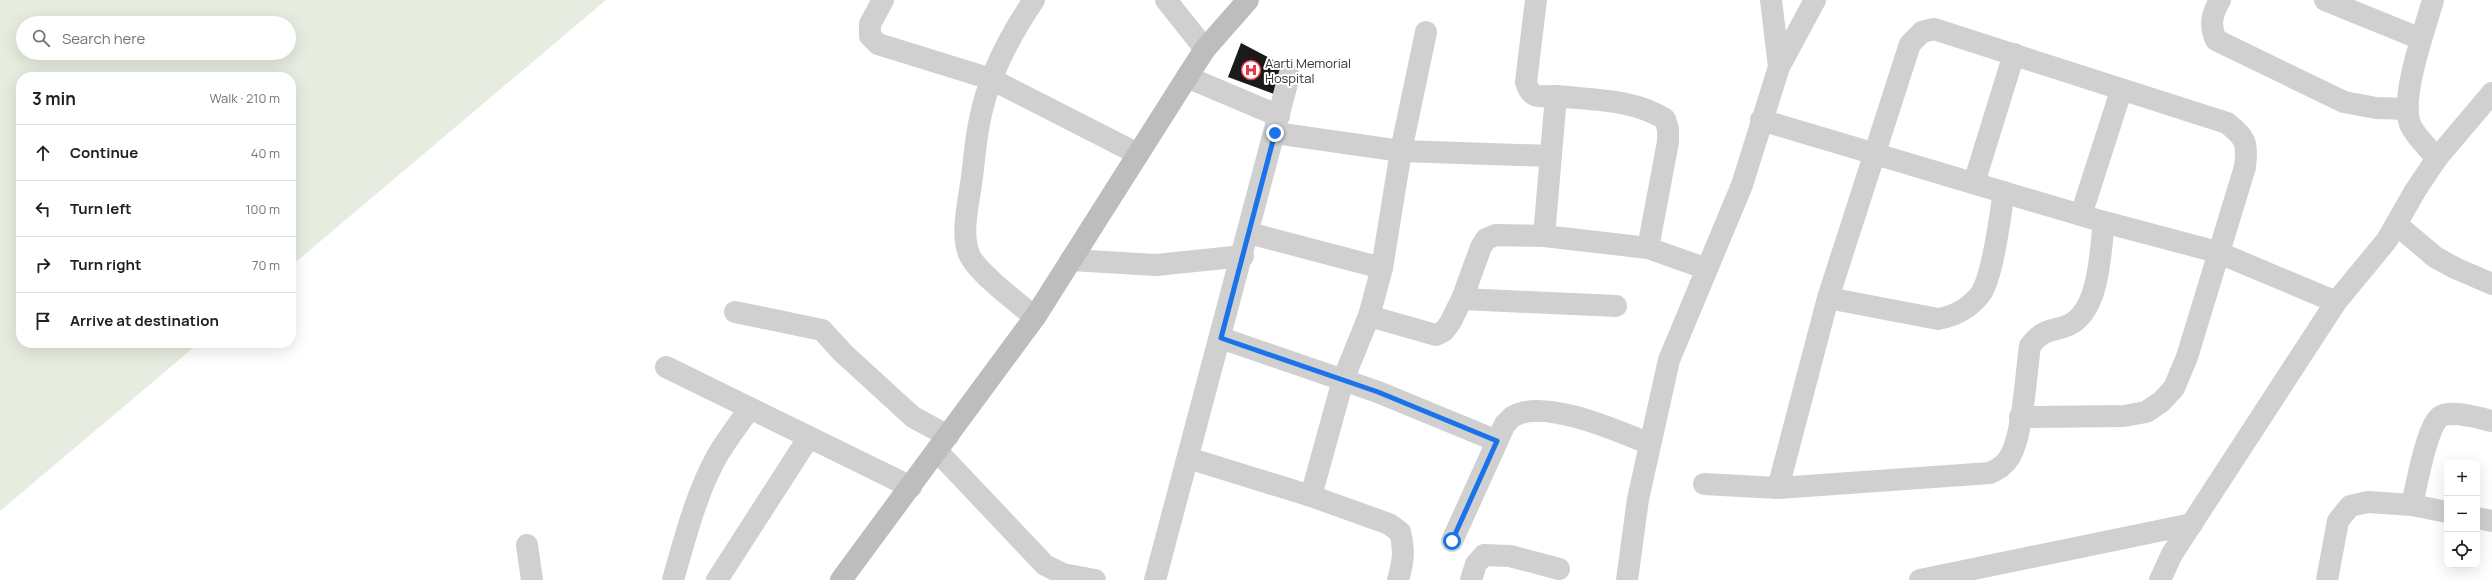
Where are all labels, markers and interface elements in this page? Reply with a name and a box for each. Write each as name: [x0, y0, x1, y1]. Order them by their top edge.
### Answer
search box: [16, 16, 296, 60]
icon: search: [30, 27, 52, 49]
text: Search here: [62, 28, 145, 49]
place label: Aarti Memorial Hospital: [1265, 54, 1351, 87]
hospital icon: Aarti Memorial Hospital: [1240, 59, 1262, 81]
text: 3 min: [32, 87, 76, 110]
text: Walk · 210 m: [210, 89, 280, 107]
route end: [1266, 124, 1284, 142]
icon: ahead: [32, 142, 54, 164]
text: Continue: [70, 142, 138, 163]
text: 40 m: [251, 144, 280, 162]
icon: left: [32, 198, 54, 220]
text: Turn left: [70, 198, 132, 219]
text: 100 m: [245, 200, 280, 218]
icon: right: [32, 254, 54, 276]
text: Turn right: [70, 254, 141, 275]
text: 70 m: [252, 256, 280, 274]
icon: arrive: [32, 310, 54, 332]
text: Arrive at destination: [70, 310, 219, 331]
map controls: [2444, 460, 2480, 568]
button: +: [2444, 460, 2480, 496]
button: −: [2444, 496, 2480, 532]
route start: [1443, 532, 1461, 550]
button: locate: [2444, 532, 2480, 568]

